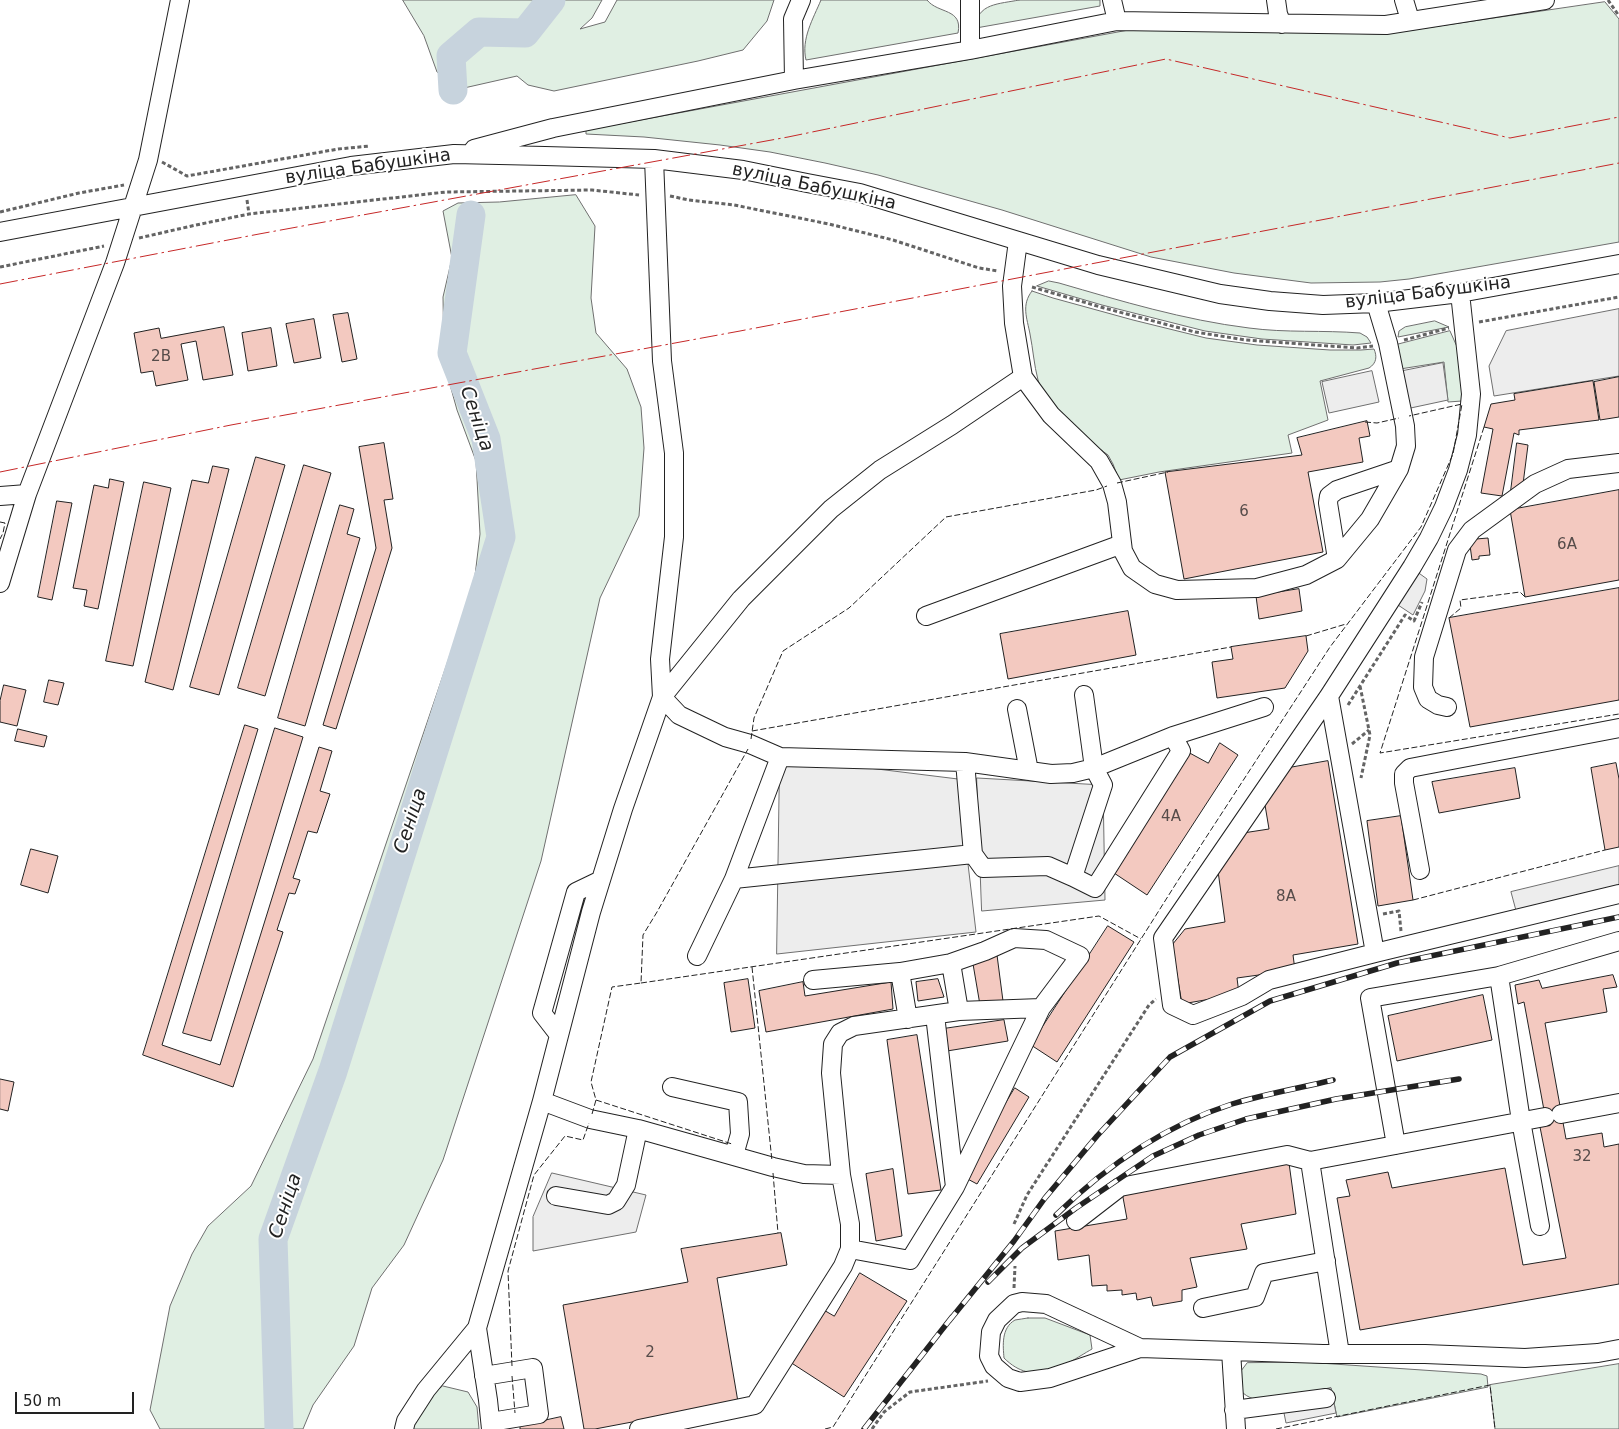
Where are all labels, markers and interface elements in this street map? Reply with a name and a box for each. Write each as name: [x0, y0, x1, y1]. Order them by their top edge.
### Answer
street label: вуліца Бабушкіна: [284, 145, 452, 189]
street label: вуліца Бабушкіна: [730, 159, 898, 215]
street label: вуліца Бабушкіна: [1344, 272, 1512, 314]
house number: 2В: [151, 348, 171, 366]
water label: Сеніца: [454, 384, 498, 454]
house number: 6: [1239, 503, 1249, 521]
house number: 6А: [1557, 536, 1577, 554]
water label: Сеніца: [390, 786, 432, 856]
house number: 4А: [1161, 808, 1181, 826]
house number: 8А: [1276, 888, 1296, 906]
house number: 32: [1572, 1148, 1592, 1166]
water label: Сеніца: [265, 1171, 307, 1241]
house number: 2: [645, 1344, 655, 1362]
scale bar: [18, 1382, 136, 1414]
text: 50 m: [23, 1392, 61, 1410]

